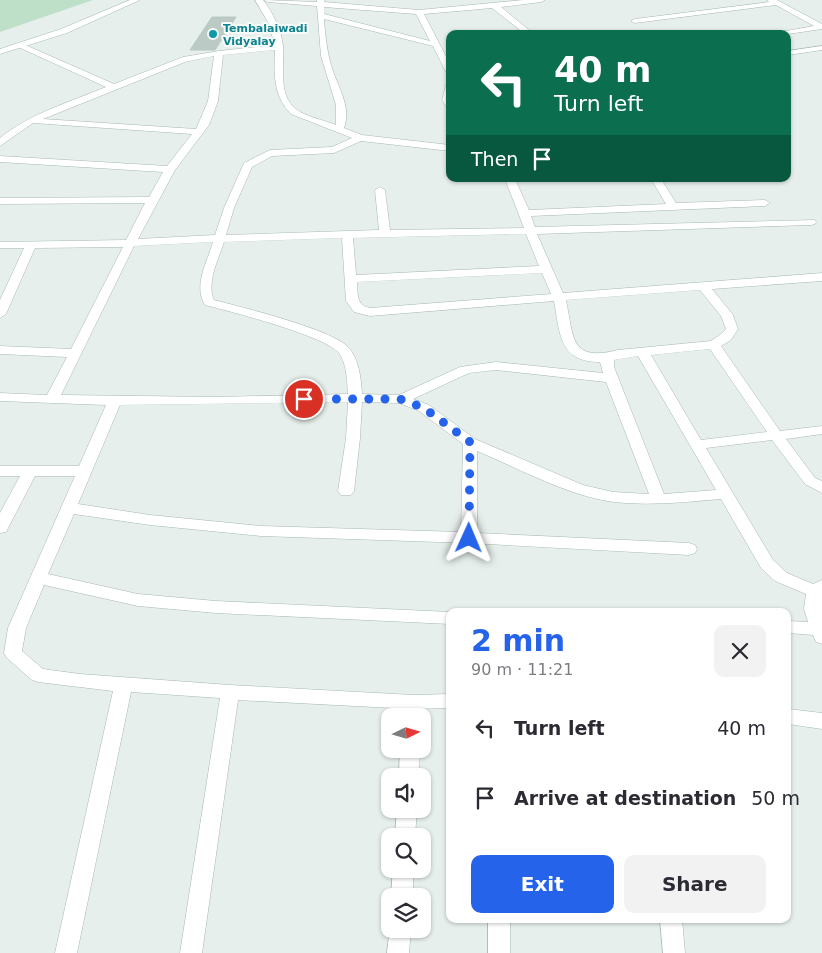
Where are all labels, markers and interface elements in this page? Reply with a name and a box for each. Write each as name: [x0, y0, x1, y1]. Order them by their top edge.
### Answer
place label: Tembalaiwadi Vidyalay: [223, 22, 307, 48]
marker: Tembalaiwadi Vidyalay: [207, 28, 219, 40]
icon: left: [471, 50, 536, 115]
text: 40 m: [554, 50, 651, 90]
text: Turn left: [554, 91, 643, 116]
icon: arrive: [528, 145, 556, 173]
text: Then: [471, 148, 518, 170]
pin: [283, 378, 325, 420]
icon: arrive: [290, 385, 318, 413]
position arrow: [442, 511, 494, 563]
text: 2 min: [471, 623, 565, 658]
button: close: [714, 625, 766, 677]
text: 90 m · 11:21: [471, 660, 573, 679]
north arrow: [381, 708, 431, 758]
map controls: [381, 708, 431, 938]
icon: left: [471, 714, 499, 742]
text: Turn left: [514, 717, 605, 739]
text: 40 m: [717, 717, 766, 739]
button: sound: [381, 768, 431, 818]
icon: arrive: [471, 784, 499, 812]
text: Arrive at destination: [514, 787, 736, 809]
text: 50 m: [751, 787, 800, 809]
button: search: [381, 828, 431, 878]
button: Exit: [471, 855, 614, 913]
button: Share: [624, 855, 766, 913]
button: layers: [381, 888, 431, 938]

